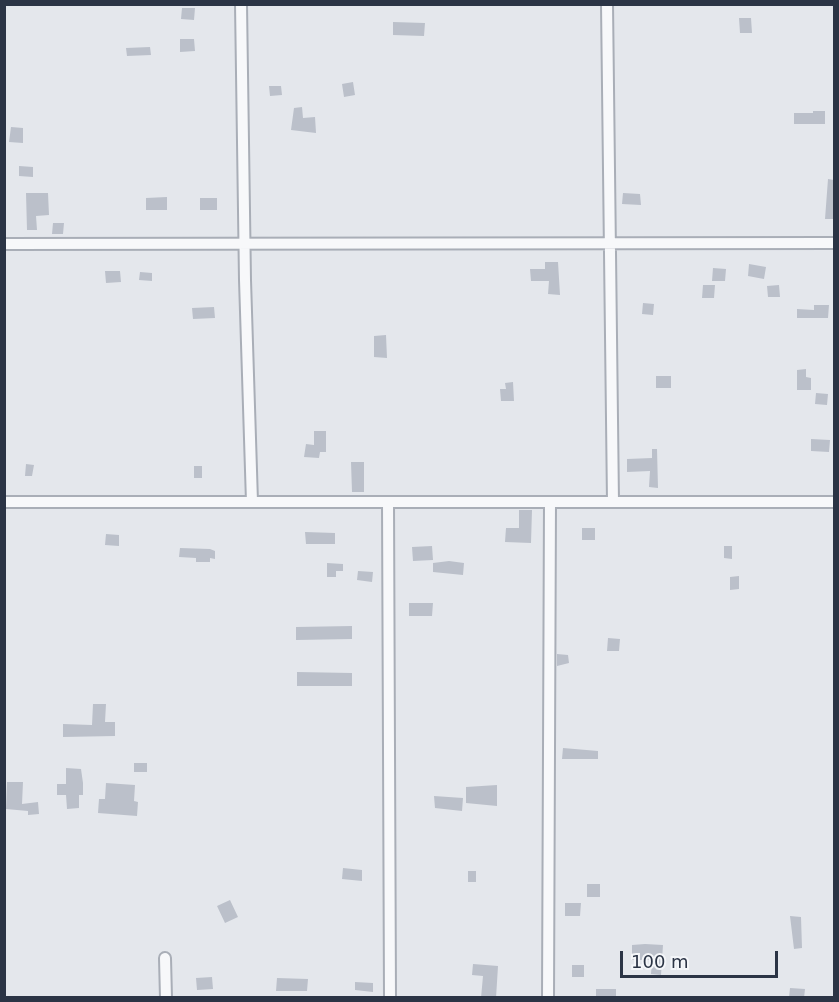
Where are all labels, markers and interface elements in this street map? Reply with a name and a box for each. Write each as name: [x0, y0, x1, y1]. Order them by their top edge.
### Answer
scale bar: [623, 939, 780, 977]
text: 100 m: [631, 951, 689, 972]

